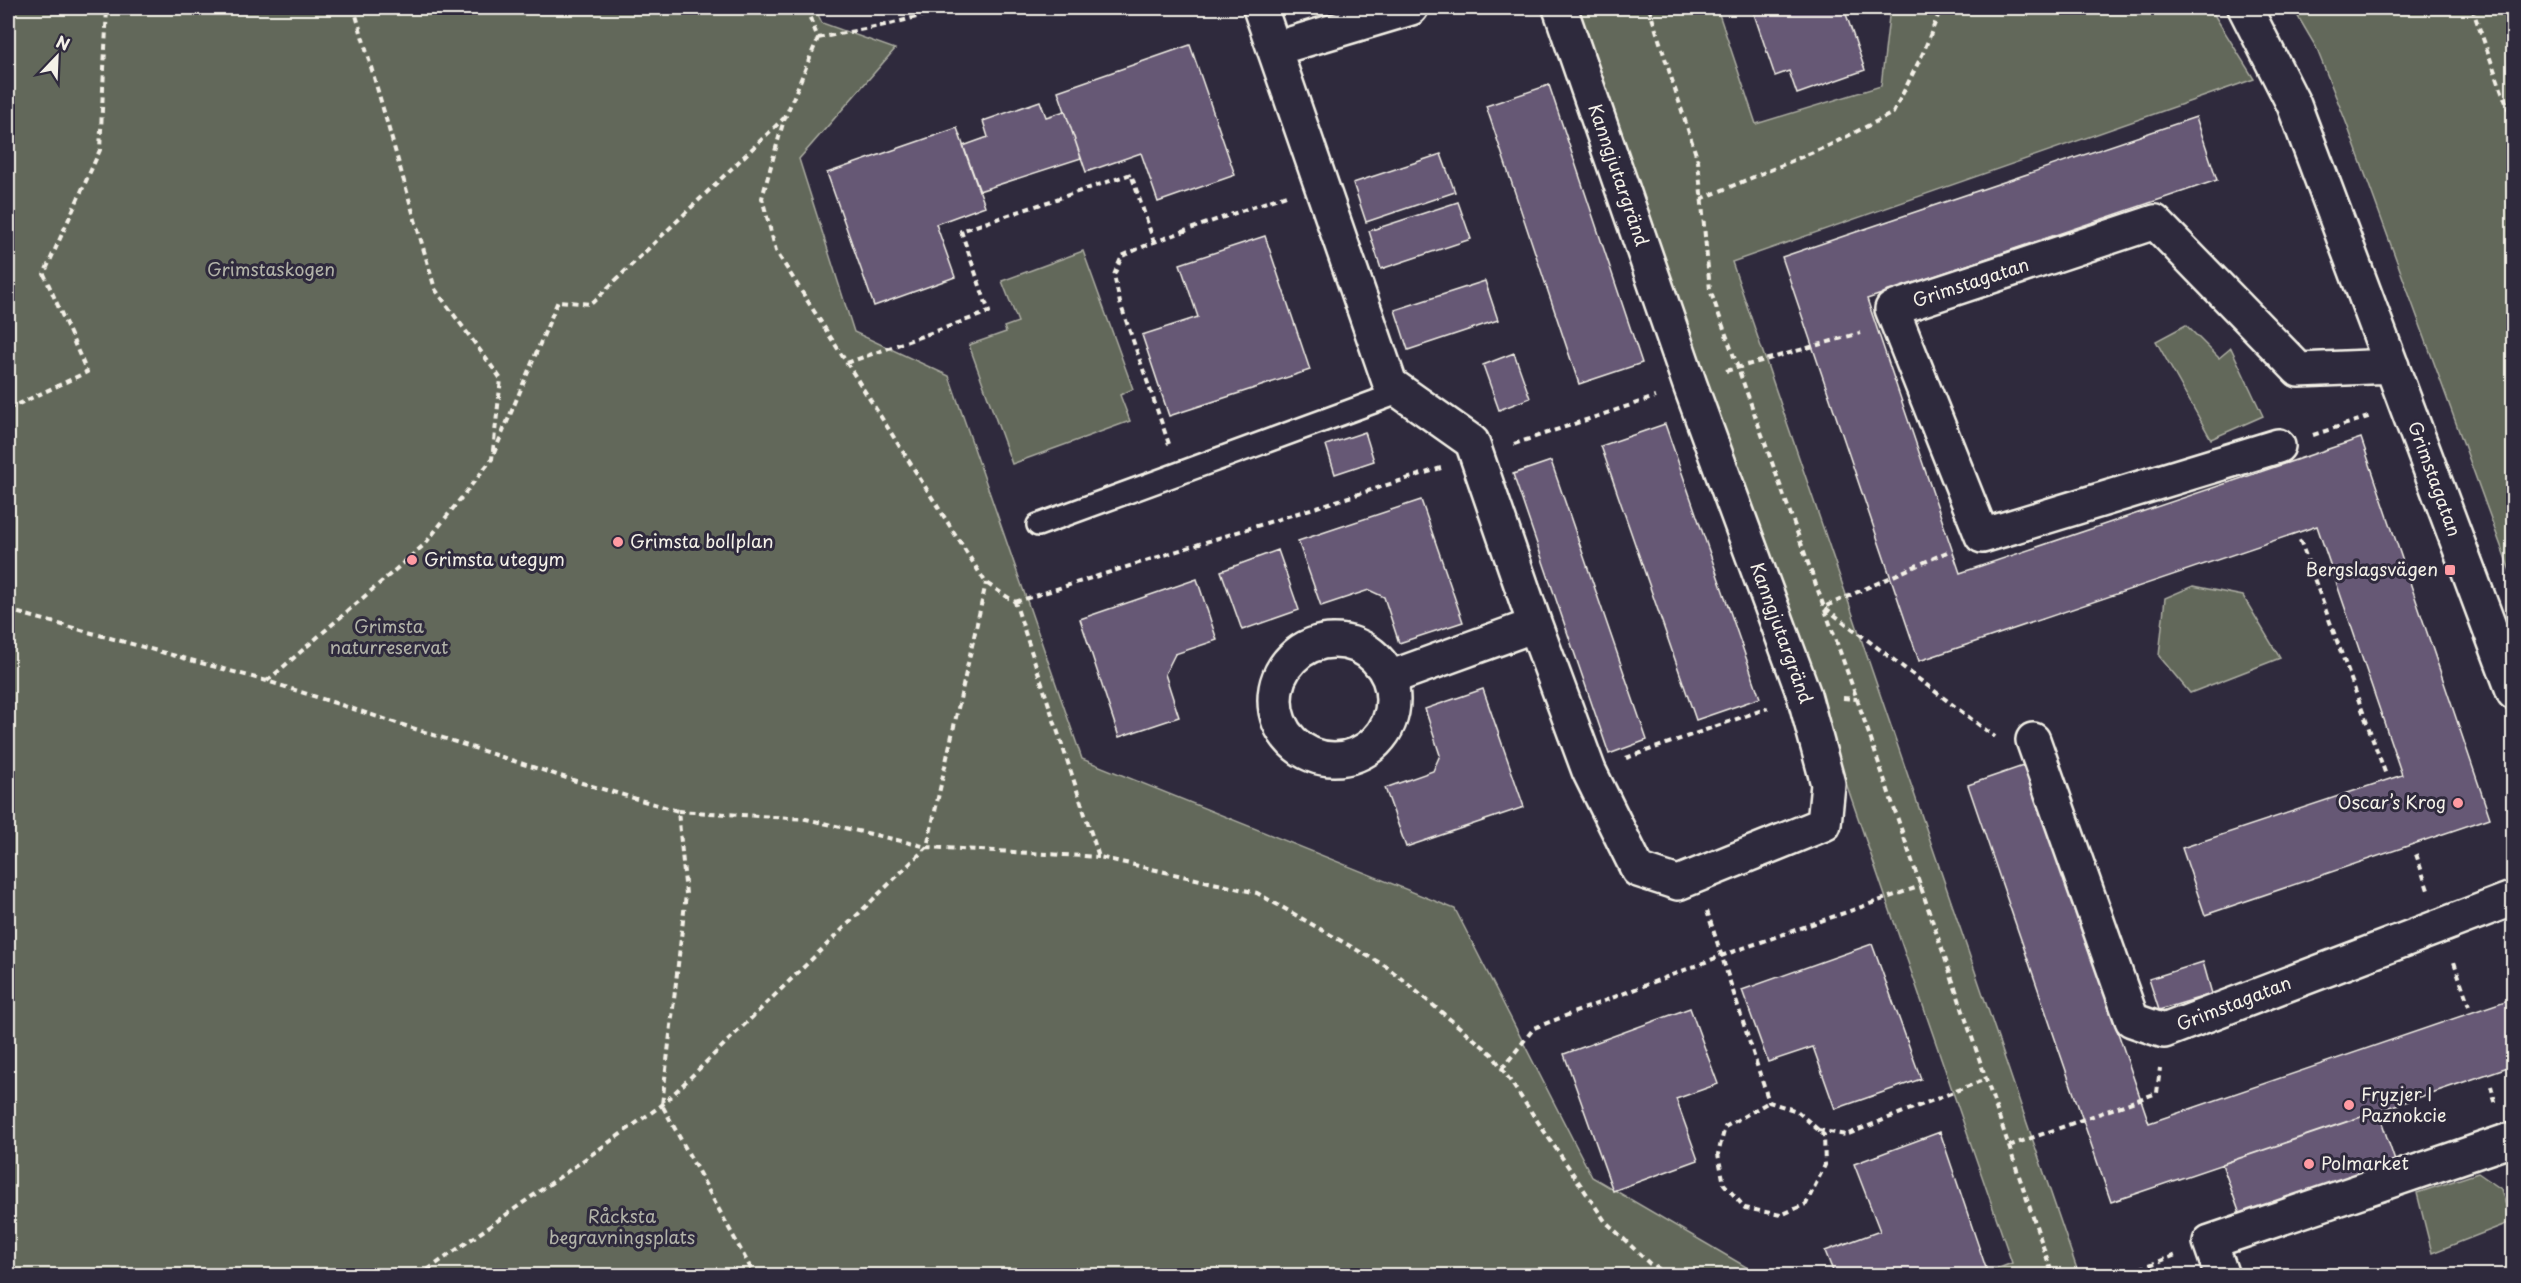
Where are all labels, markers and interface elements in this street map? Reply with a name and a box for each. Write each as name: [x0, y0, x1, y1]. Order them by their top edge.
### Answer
north arrow: [27, 27, 87, 87]
text: N: [53, 29, 74, 56]
street label: Kanngjutargränd: [1582, 100, 1656, 249]
street label: Grimstagatan: [1909, 250, 2032, 313]
park label: Grimstaskogen: [207, 255, 335, 282]
street label: Grimstagatan: [2402, 417, 2469, 540]
place label: Grimsta bollplan: [630, 527, 774, 554]
marker: Grimsta bollplan: [611, 535, 625, 549]
place label: Grimsta utegym: [424, 545, 565, 572]
marker: Grimsta utegym: [405, 553, 419, 567]
place label: Bergslagsvägen: [2306, 555, 2438, 582]
street label: Kanngjutargränd: [1744, 558, 1821, 707]
marker: Bergslagsvägen: [2443, 563, 2457, 577]
park label: Grimsta naturreservat: [330, 612, 448, 660]
place label: Oscar’s Krog: [2338, 788, 2446, 815]
marker: Oscar’s Krog: [2451, 796, 2465, 810]
street label: Grimstagatan: [2172, 968, 2295, 1037]
place label: Fryzjer I Paznokcie: [2361, 1080, 2447, 1128]
marker: Fryzjer I Paznokcie: [2342, 1098, 2356, 1112]
place label: Polmarket: [2321, 1149, 2409, 1176]
marker: Polmarket: [2302, 1157, 2316, 1171]
park label: Råcksta begravningsplats: [549, 1202, 695, 1250]

